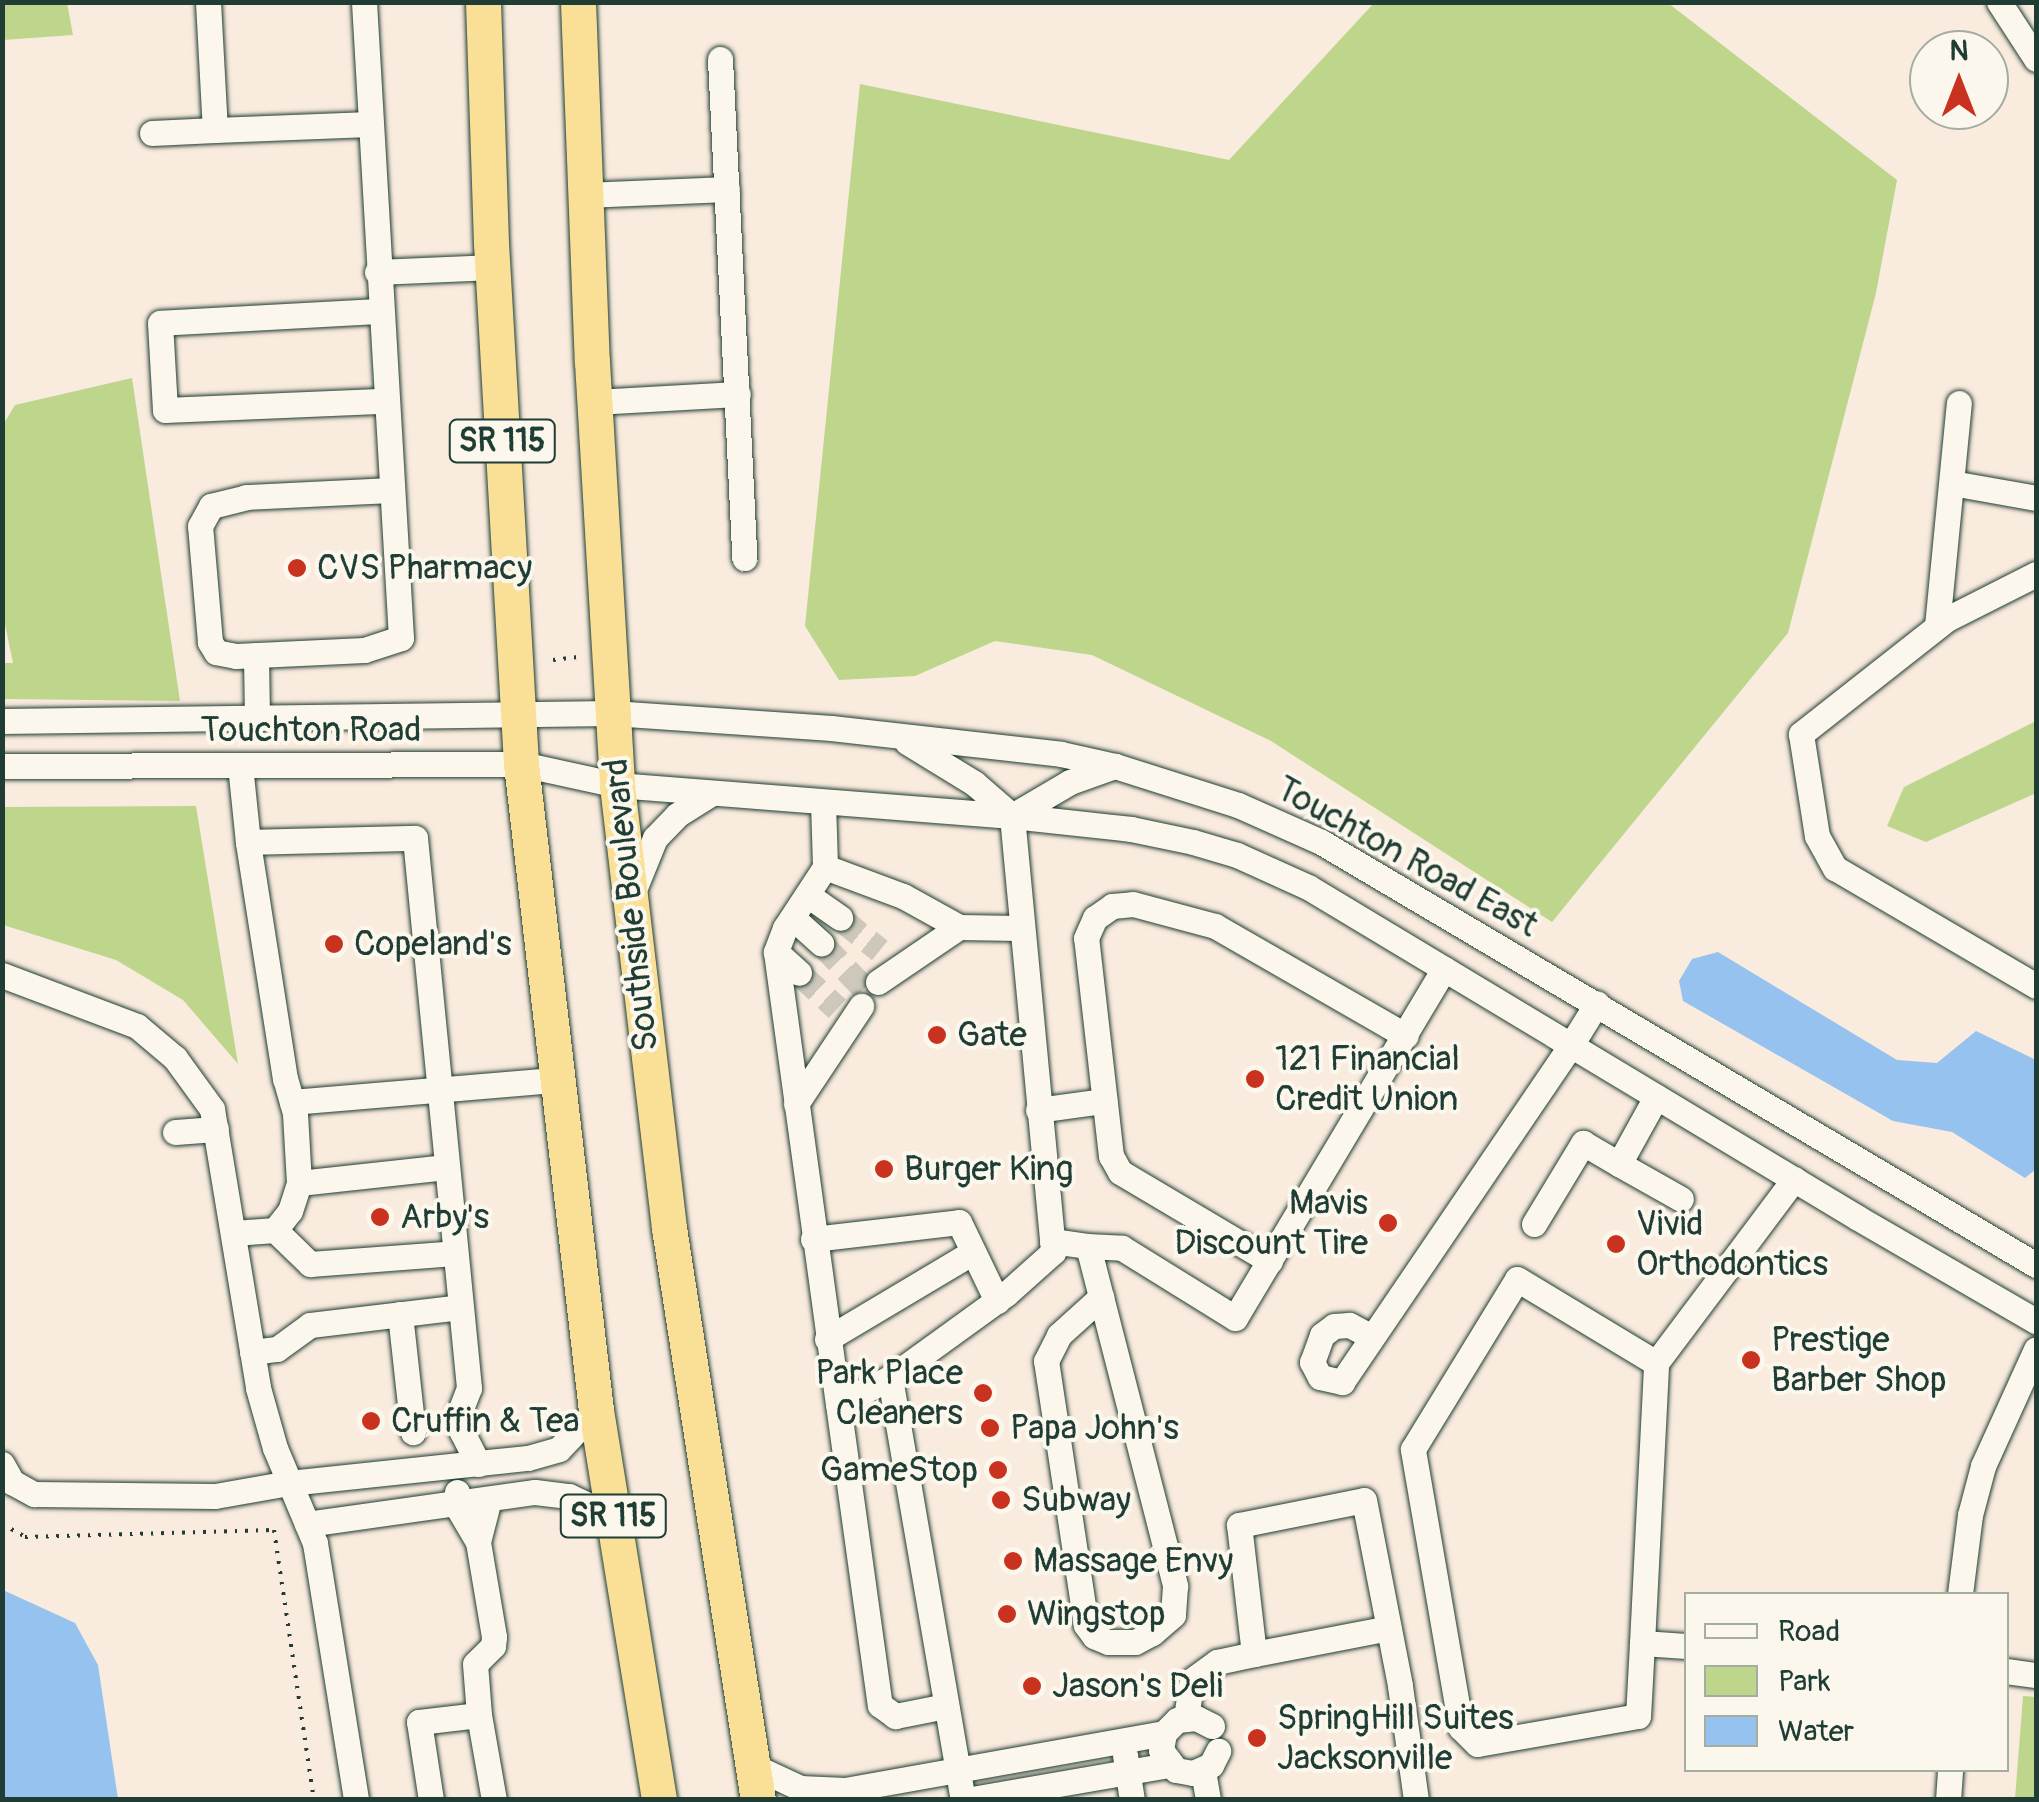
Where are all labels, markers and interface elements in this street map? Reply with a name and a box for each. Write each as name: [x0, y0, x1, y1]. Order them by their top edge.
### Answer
north arrow: [1909, 30, 2009, 130]
text: N: [1950, 34, 1968, 69]
road number: SR 115: [447, 414, 557, 468]
place label: CVS Pharmacy: [317, 547, 532, 589]
marker: CVS Pharmacy: [286, 557, 308, 579]
street label: Touchton Road: [201, 709, 421, 751]
street label: Southside Boulevard: [595, 756, 667, 1054]
street label: Touchton Road East: [1269, 768, 1545, 946]
place label: Copeland's: [354, 923, 512, 965]
marker: Copeland's: [323, 933, 345, 955]
place label: Gate: [957, 1014, 1027, 1056]
marker: Gate: [926, 1024, 948, 1046]
place label: 121 Financial Credit Union: [1275, 1038, 1460, 1120]
marker: 121 Financial Credit Union: [1244, 1068, 1266, 1090]
place label: Burger King: [904, 1148, 1073, 1190]
marker: Burger King: [873, 1158, 895, 1180]
place label: Mavis Discount Tire: [1174, 1182, 1368, 1264]
place label: Arby's: [400, 1196, 489, 1238]
place label: Vivid Orthodontics: [1636, 1203, 1828, 1285]
marker: Arby's: [369, 1206, 391, 1228]
marker: Mavis Discount Tire: [1377, 1212, 1399, 1234]
marker: Vivid Orthodontics: [1605, 1233, 1627, 1255]
place label: Prestige Barber Shop: [1771, 1319, 1947, 1401]
marker: Prestige Barber Shop: [1740, 1349, 1762, 1371]
place label: Park Place Cleaners: [815, 1352, 963, 1434]
marker: Park Place Cleaners: [972, 1382, 994, 1404]
place label: Cruffin & Tea: [391, 1400, 580, 1442]
place label: Papa John's: [1010, 1407, 1179, 1449]
marker: Cruffin & Tea: [360, 1410, 382, 1432]
marker: Papa John's: [979, 1417, 1001, 1439]
place label: GameStop: [820, 1449, 978, 1491]
marker: GameStop: [987, 1459, 1009, 1481]
place label: Subway: [1021, 1479, 1131, 1521]
road number: SR 115: [558, 1489, 668, 1543]
marker: Subway: [990, 1489, 1012, 1511]
place label: Massage Envy: [1033, 1540, 1233, 1582]
marker: Massage Envy: [1002, 1550, 1024, 1572]
legend: [1684, 1592, 2009, 1772]
place label: Wingstop: [1027, 1593, 1166, 1635]
marker: Wingstop: [996, 1603, 1018, 1625]
text: Road: [1778, 1613, 1840, 1650]
text: Park: [1778, 1663, 1831, 1700]
place label: Jason's Deli: [1052, 1665, 1223, 1707]
marker: Jason's Deli: [1021, 1675, 1043, 1697]
place label: SpringHill Suites Jacksonville: [1277, 1697, 1514, 1779]
text: Water: [1778, 1713, 1854, 1750]
marker: SpringHill Suites Jacksonville: [1246, 1727, 1268, 1749]

